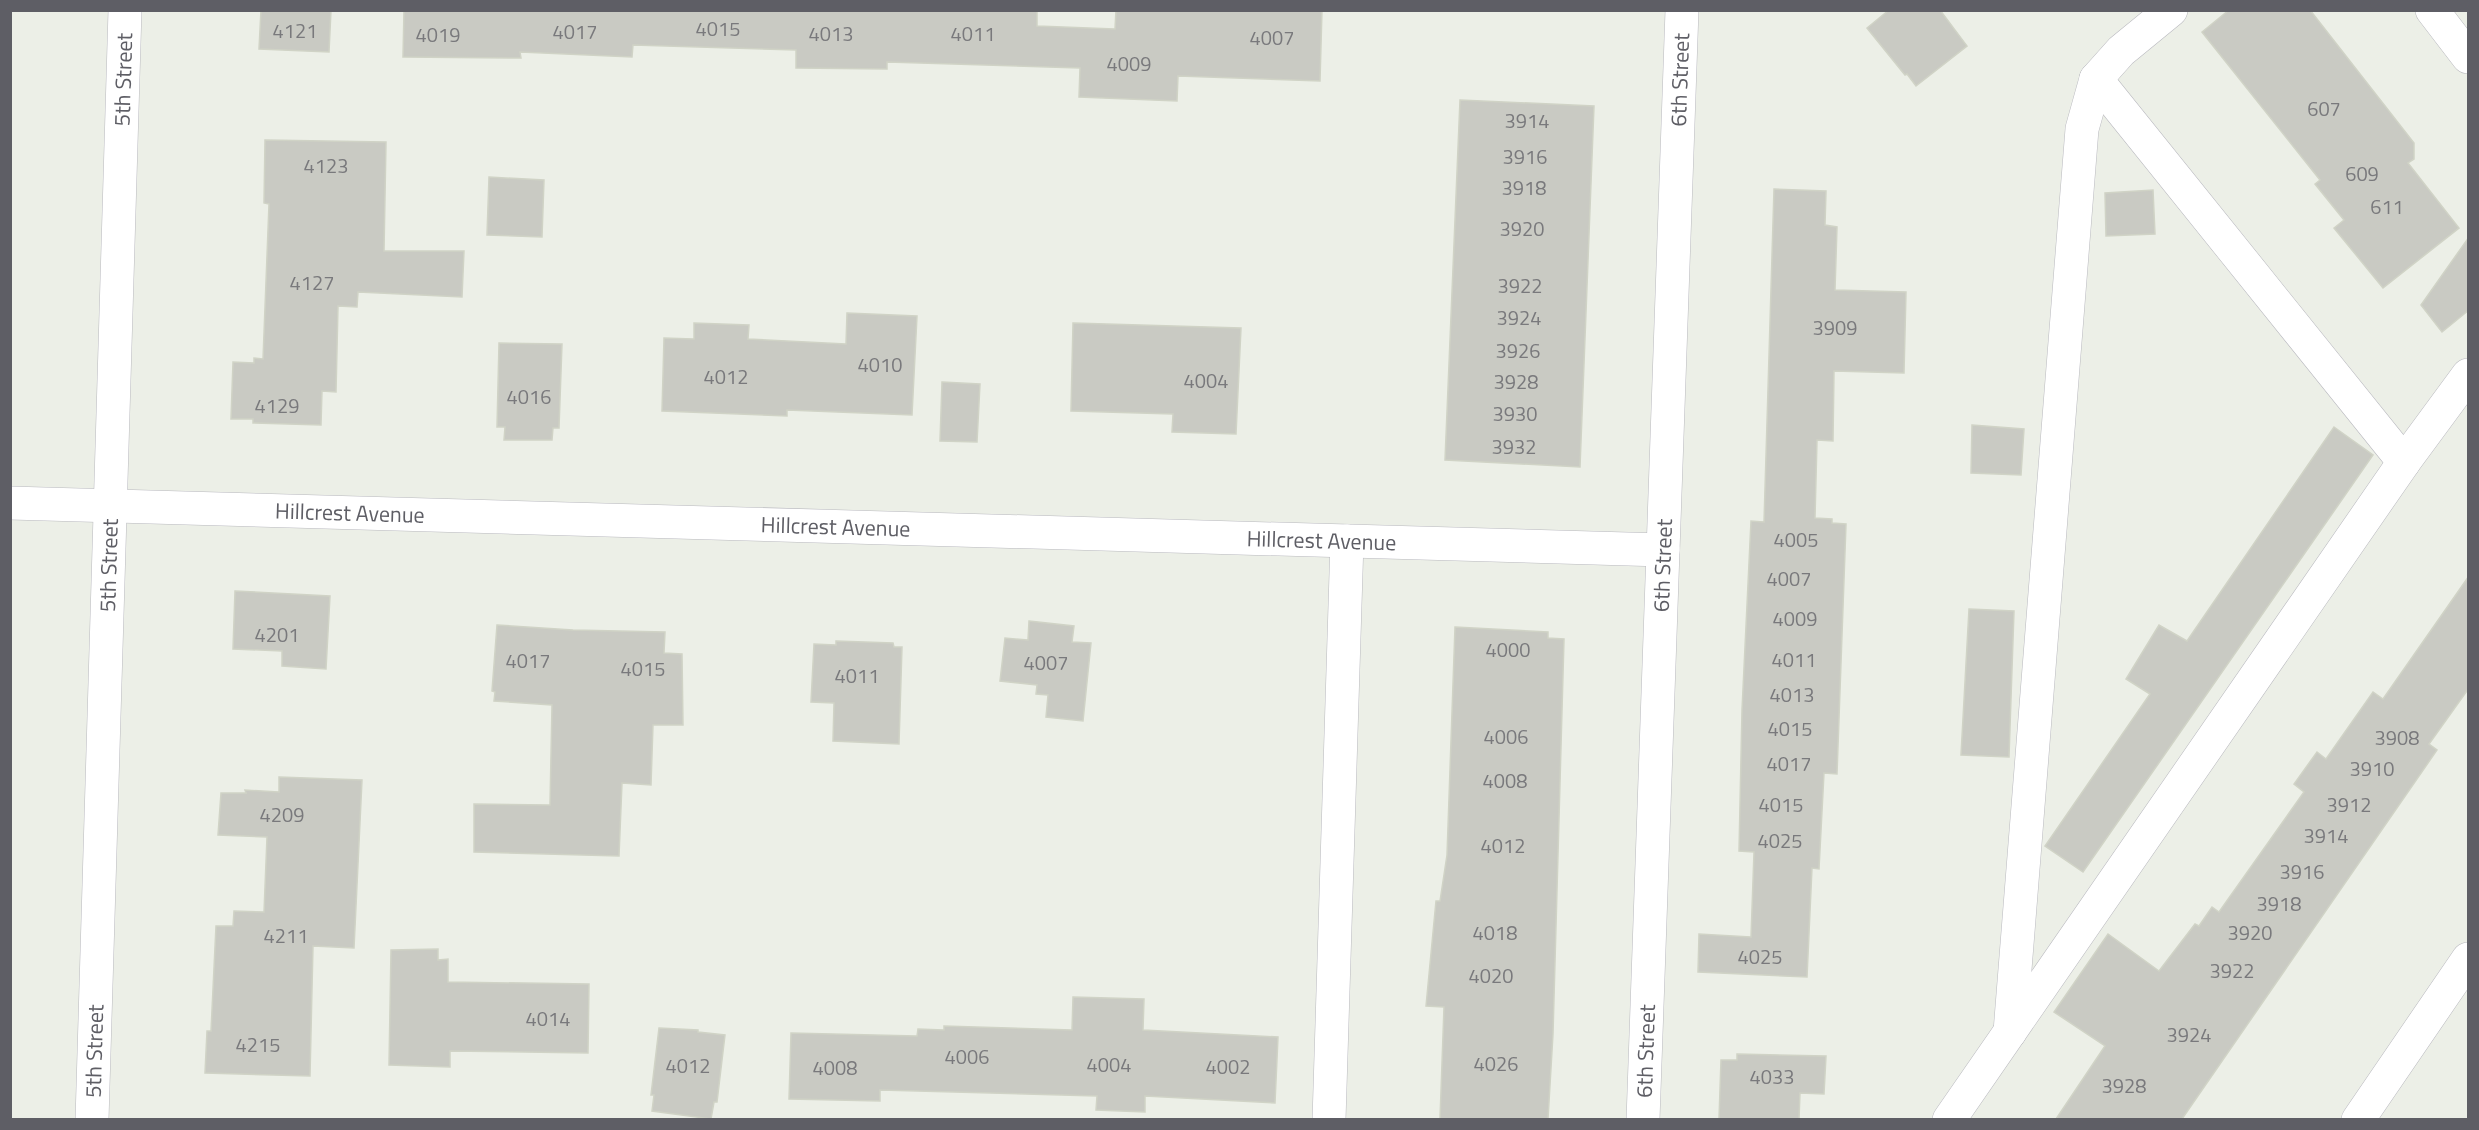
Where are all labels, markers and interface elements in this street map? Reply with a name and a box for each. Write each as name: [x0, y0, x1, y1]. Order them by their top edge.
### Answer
house number: 4015: [696, 13, 740, 44]
house number: 4121: [273, 15, 317, 46]
house number: 4017: [553, 16, 597, 47]
house number: 4013: [809, 18, 853, 49]
house number: 4011: [951, 18, 995, 49]
house number: 4019: [416, 19, 460, 50]
house number: 4007: [1250, 22, 1294, 53]
street label: 5th Street: [105, 32, 141, 127]
street label: 6th Street: [1661, 32, 1698, 127]
house number: 4009: [1107, 48, 1151, 79]
house number: 607: [2307, 93, 2341, 124]
house number: 3914: [1505, 105, 1549, 136]
house number: 3916: [1503, 141, 1547, 172]
house number: 4123: [304, 150, 348, 181]
house number: 609: [2345, 158, 2379, 189]
house number: 3918: [1502, 172, 1546, 203]
house number: 611: [2370, 191, 2404, 222]
house number: 3920: [1500, 213, 1544, 244]
house number: 4127: [290, 267, 334, 298]
house number: 3922: [1498, 270, 1542, 301]
house number: 3924: [1497, 302, 1541, 333]
house number: 3909: [1813, 312, 1857, 343]
house number: 3926: [1496, 335, 1540, 366]
house number: 4010: [858, 349, 902, 380]
house number: 4012: [704, 361, 748, 392]
house number: 4004: [1184, 365, 1228, 396]
house number: 3928: [1494, 366, 1538, 397]
house number: 4016: [507, 381, 551, 412]
house number: 4129: [255, 390, 299, 421]
house number: 3930: [1493, 398, 1537, 429]
house number: 3932: [1492, 431, 1536, 462]
street label: Hillcrest Avenue: [275, 494, 425, 532]
street label: Hillcrest Avenue: [760, 507, 911, 546]
street label: 5th Street: [90, 518, 127, 612]
street label: 6th Street: [1644, 518, 1681, 613]
street label: Hillcrest Avenue: [1246, 521, 1397, 559]
house number: 4005: [1774, 524, 1818, 555]
house number: 4007: [1767, 563, 1811, 594]
house number: 4009: [1773, 603, 1817, 634]
house number: 4201: [255, 619, 299, 650]
house number: 4000: [1486, 634, 1530, 665]
house number: 4011: [1772, 644, 1816, 675]
house number: 4017: [506, 645, 550, 676]
house number: 4007: [1024, 647, 1068, 678]
house number: 4015: [621, 653, 665, 684]
house number: 4011: [835, 660, 879, 691]
house number: 4013: [1770, 679, 1814, 710]
house number: 4015: [1768, 713, 1812, 744]
house number: 4006: [1484, 721, 1528, 752]
house number: 3908: [2375, 722, 2419, 753]
house number: 4017: [1767, 748, 1811, 779]
house number: 3910: [2350, 753, 2394, 784]
house number: 4008: [1483, 765, 1527, 796]
house number: 4015: [1759, 789, 1803, 820]
house number: 3912: [2327, 789, 2371, 820]
house number: 4209: [260, 799, 304, 830]
house number: 3914: [2304, 820, 2348, 851]
house number: 4025: [1758, 825, 1802, 856]
house number: 4012: [1481, 830, 1525, 861]
house number: 3916: [2280, 856, 2324, 887]
house number: 3918: [2257, 888, 2301, 919]
house number: 4018: [1473, 917, 1517, 948]
house number: 3920: [2228, 917, 2272, 948]
house number: 4211: [264, 920, 308, 951]
house number: 4025: [1738, 941, 1782, 972]
house number: 3922: [2210, 955, 2254, 986]
house number: 4020: [1469, 960, 1513, 991]
house number: 4014: [526, 1003, 570, 1034]
street label: 6th Street: [1627, 1003, 1664, 1098]
street label: 5th Street: [76, 1004, 112, 1098]
house number: 3924: [2167, 1019, 2211, 1050]
house number: 4215: [236, 1029, 280, 1060]
house number: 4006: [945, 1041, 989, 1072]
house number: 4026: [1474, 1048, 1518, 1079]
house number: 4004: [1087, 1049, 1131, 1080]
house number: 4012: [666, 1050, 710, 1081]
house number: 4002: [1206, 1051, 1250, 1082]
house number: 4008: [813, 1052, 857, 1083]
house number: 4033: [1750, 1061, 1794, 1092]
house number: 3928: [2102, 1070, 2146, 1101]

